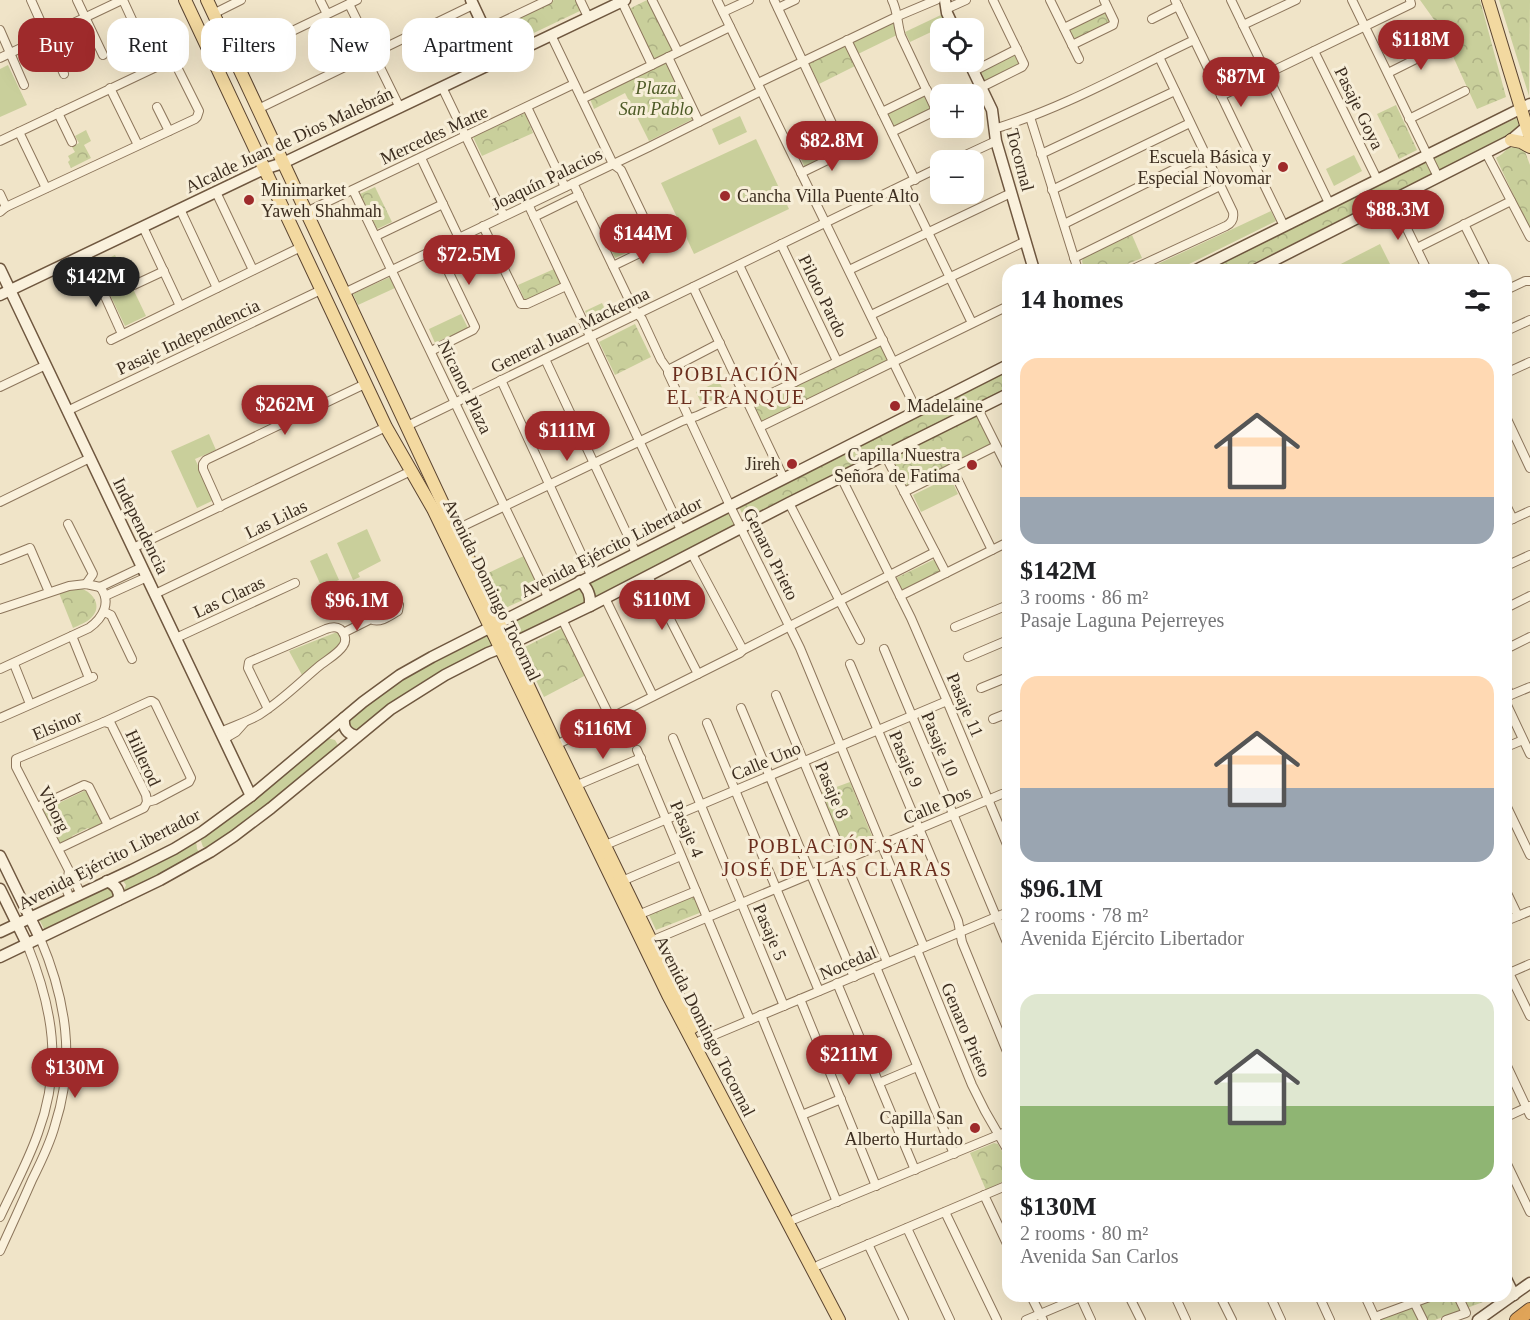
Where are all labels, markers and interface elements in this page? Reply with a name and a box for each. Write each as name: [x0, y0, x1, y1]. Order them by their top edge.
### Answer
chip: Buy: [18, 18, 95, 72]
chip: Rent: [107, 18, 189, 72]
chip: Filters: [201, 18, 296, 72]
chip: New: [308, 18, 390, 72]
chip: Apartment: [402, 18, 534, 72]
map controls: [930, 18, 984, 204]
button: locate: [930, 18, 984, 72]
pin: $118M: [1379, 20, 1463, 71]
text: $118M: [1392, 28, 1450, 50]
pin: $87M: [1205, 57, 1277, 108]
street label: Pasaje Goya: [1330, 63, 1388, 153]
text: $87M: [1217, 65, 1265, 87]
park label: Plaza San Pablo: [619, 78, 693, 119]
street label: Alcalde Juan de Dios Malebrán: [182, 83, 396, 197]
button: +: [930, 84, 984, 138]
street label: Mercedes Matte: [377, 101, 491, 169]
pin: $82.8M: [783, 121, 881, 172]
street label: Tocornal: [1002, 127, 1038, 193]
text: $82.8M: [800, 129, 864, 151]
street label: Joaquín Palacios: [488, 144, 606, 214]
place label: Escuela Básica y Especial Novomar: [1138, 147, 1271, 188]
button: −: [930, 150, 984, 204]
marker: Escuela Básica y Especial Novomar: [1276, 160, 1290, 174]
place label: Minimarket Yaweh Shahmah: [261, 180, 382, 221]
place label: Cancha Villa Puente Alto: [737, 186, 919, 206]
marker: Cancha Villa Puente Alto: [718, 189, 732, 203]
pin: $88.3M: [1349, 190, 1447, 241]
marker: Minimarket Yaweh Shahmah: [242, 193, 256, 207]
text: $88.3M: [1366, 198, 1430, 220]
pin: $144M: [601, 214, 685, 265]
text: $144M: [614, 222, 672, 244]
pin: $72.5M: [420, 235, 518, 286]
text: $72.5M: [437, 243, 501, 265]
street label: Piloto Pardo: [794, 251, 852, 341]
pin: $142M: [54, 257, 138, 308]
text: $142M: [67, 265, 125, 287]
street label: General Juan Mackenna: [487, 283, 653, 377]
icon: filters: [1461, 284, 1494, 317]
text: 14 homes: [1020, 285, 1123, 314]
street label: Pasaje Independencia: [113, 295, 263, 379]
street label: Nicanor Plaza: [434, 337, 496, 437]
district label: POBLACIÓN EL TRANQUE: [667, 362, 805, 408]
pin: $262M: [243, 385, 327, 436]
text: $262M: [256, 393, 314, 415]
place label: Madelaine: [907, 396, 983, 416]
icon: home: [1203, 397, 1311, 505]
marker: Madelaine: [888, 399, 902, 413]
pin: $111M: [525, 411, 609, 462]
text: $111M: [539, 419, 595, 441]
place label: Capilla Nuestra Señora de Fatima: [834, 445, 960, 486]
place label: Jireh: [745, 454, 780, 474]
marker: Jireh: [785, 457, 799, 471]
marker: Capilla Nuestra Señora de Fatima: [965, 458, 979, 472]
street label: Independencia: [109, 474, 173, 578]
street label: Avenida Ejército Libertador: [517, 492, 705, 602]
street label: Las Lilas: [242, 495, 310, 543]
street label: Avenida Domingo Tocornal: [439, 496, 545, 684]
street label: Genaro Prieto: [739, 505, 803, 603]
text: $142M: [1020, 556, 1097, 585]
street label: Las Claras: [190, 572, 268, 622]
pin: $110M: [620, 580, 704, 631]
pin: $96.1M: [308, 581, 406, 632]
text: 3 rooms · 86 m²: [1020, 586, 1148, 608]
text: $110M: [633, 588, 691, 610]
text: $96.1M: [325, 589, 389, 611]
text: Pasaje Laguna Pejerreyes: [1020, 609, 1224, 631]
street label: Pasaje 11: [943, 670, 987, 740]
street label: Elsinor: [29, 706, 85, 744]
pin: $116M: [561, 709, 645, 760]
street label: Pasaje 10: [917, 709, 963, 779]
icon: home: [1203, 715, 1311, 823]
text: $116M: [574, 717, 632, 739]
street label: Hillerod: [121, 727, 165, 789]
street label: Pasaje 9: [885, 728, 927, 790]
street label: Calle Uno: [728, 737, 804, 785]
street label: Pasaje 8: [811, 759, 853, 821]
street label: Viborg: [34, 782, 74, 836]
street label: Calle Dos: [900, 782, 974, 828]
street label: Pasaje 4: [666, 798, 708, 860]
street label: Avenida Ejército Libertador: [15, 804, 203, 914]
district label: POBLACIÓN SAN JOSÉ DE LAS CLARAS: [722, 834, 952, 880]
text: $96.1M: [1020, 874, 1103, 903]
street label: Pasaje 5: [749, 901, 791, 963]
text: 2 rooms · 78 m²: [1020, 904, 1148, 926]
text: Avenida Ejército Libertador: [1020, 927, 1244, 949]
street label: Avenida Domingo Tocornal: [651, 932, 759, 1120]
street label: Nocedal: [816, 942, 880, 984]
street label: Genaro Prieto: [937, 980, 995, 1080]
icon: home: [1203, 1033, 1311, 1141]
pin: $211M: [807, 1035, 891, 1086]
text: $211M: [820, 1043, 878, 1065]
pin: $130M: [33, 1048, 117, 1099]
text: $130M: [46, 1056, 104, 1078]
place label: Capilla San Alberto Hurtado: [845, 1108, 963, 1149]
marker: Capilla San Alberto Hurtado: [968, 1121, 982, 1135]
text: $130M: [1020, 1192, 1097, 1221]
text: 2 rooms · 80 m²: [1020, 1222, 1148, 1244]
text: Avenida San Carlos: [1020, 1245, 1179, 1267]

